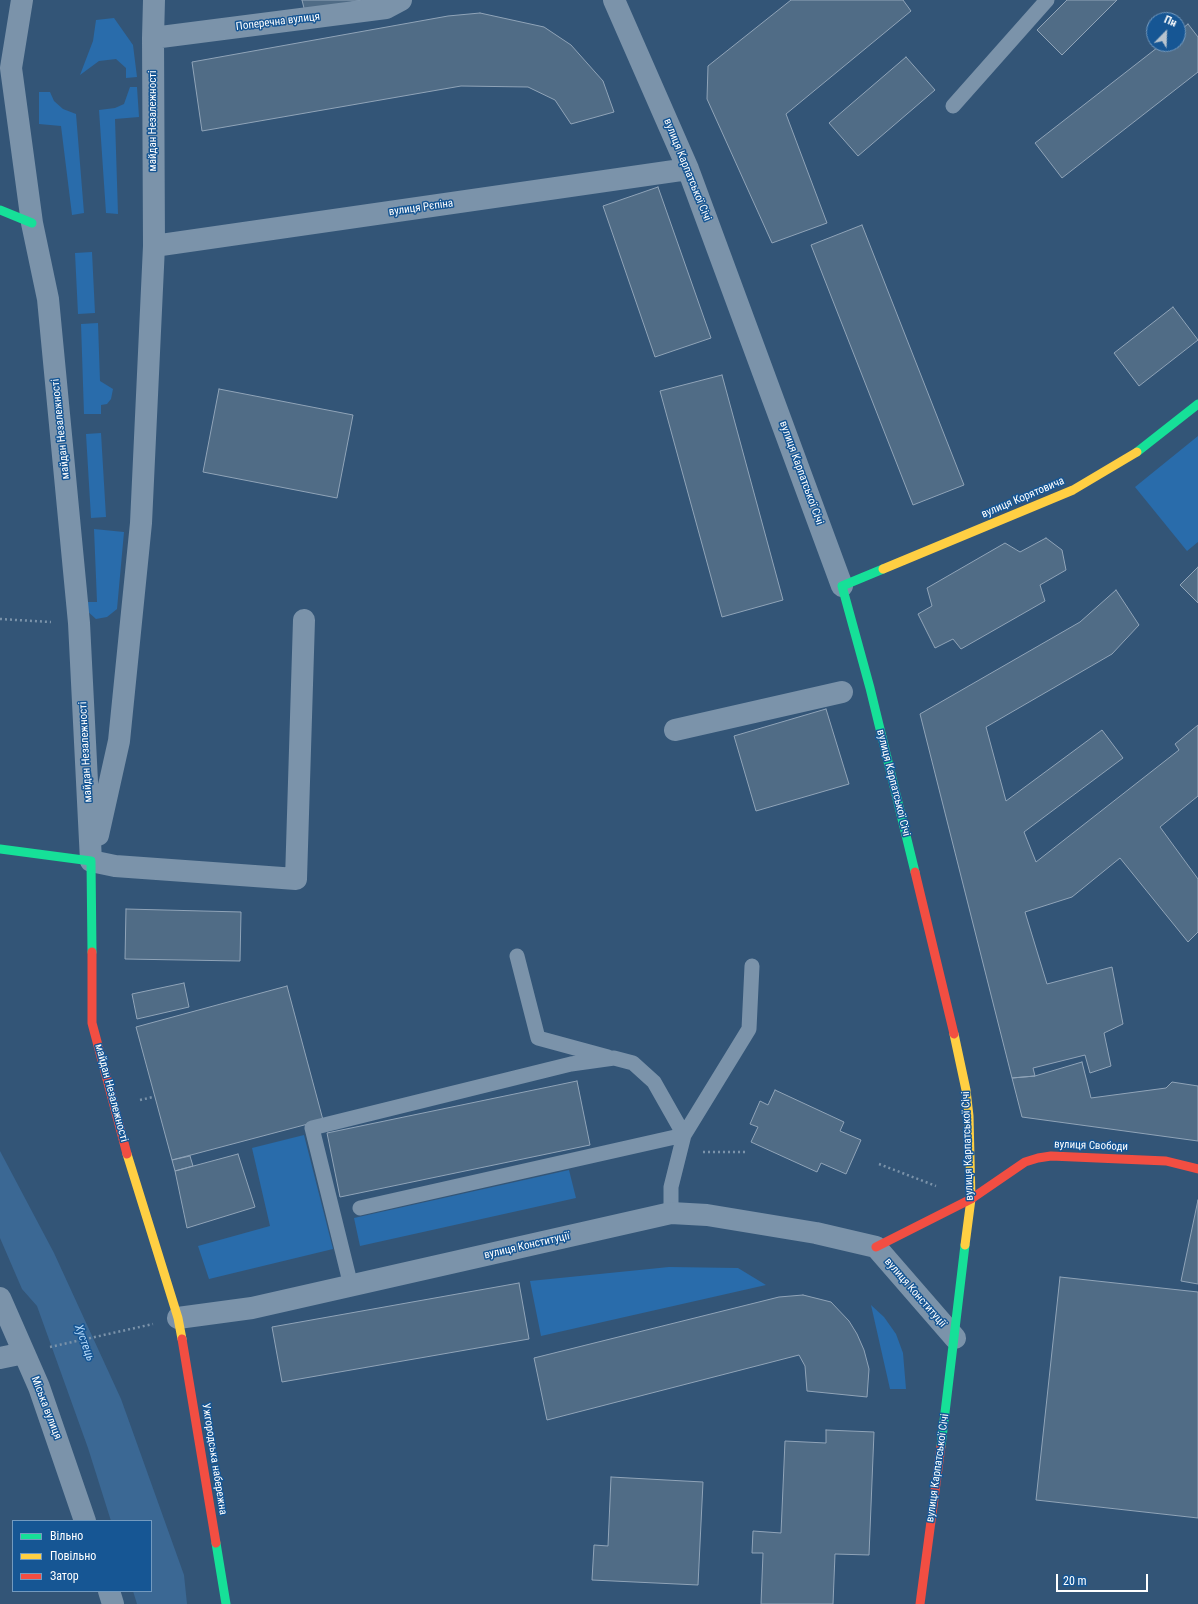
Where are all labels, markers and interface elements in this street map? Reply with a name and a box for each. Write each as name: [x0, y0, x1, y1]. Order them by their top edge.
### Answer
street label: Поперечна вулиця: [235, 10, 321, 34]
north arrow: [1146, 12, 1186, 52]
text: Пн: [1162, 13, 1179, 30]
street label: майдан Незалежності: [146, 71, 160, 171]
street label: вулиця Карпатської Січі: [660, 117, 714, 223]
street label: вулиця Рєпіна: [388, 197, 454, 219]
street label: майдан Незалежності: [49, 378, 73, 480]
street label: вулиця Карпатської Січі: [776, 419, 826, 527]
street label: вулиця Корятовича: [980, 475, 1066, 521]
street label: майдан Незалежності: [77, 701, 95, 803]
street label: вулиця Карпатської Січі: [873, 728, 913, 838]
street label: майдан Незалежності: [92, 1043, 130, 1143]
street label: вулиця Карпатської Січі: [959, 1091, 977, 1201]
street label: вулиця Свободи: [1054, 1138, 1128, 1154]
street label: вулиця Конституції: [483, 1230, 571, 1262]
street label: вулиця Конституції: [881, 1256, 949, 1330]
water label: Хустець: [71, 1323, 97, 1363]
street label: Міська вулиця: [28, 1375, 64, 1441]
street label: Ужгородська набережна: [199, 1402, 229, 1516]
street label: вулиця Карпатської Січі: [924, 1413, 952, 1523]
legend: [12, 1520, 152, 1592]
text: Вільно: [50, 1529, 83, 1543]
text: Повільно: [50, 1549, 96, 1563]
scale bar: [1058, 1566, 1150, 1592]
text: Затор: [50, 1569, 79, 1583]
text: 20 m: [1063, 1574, 1087, 1588]

